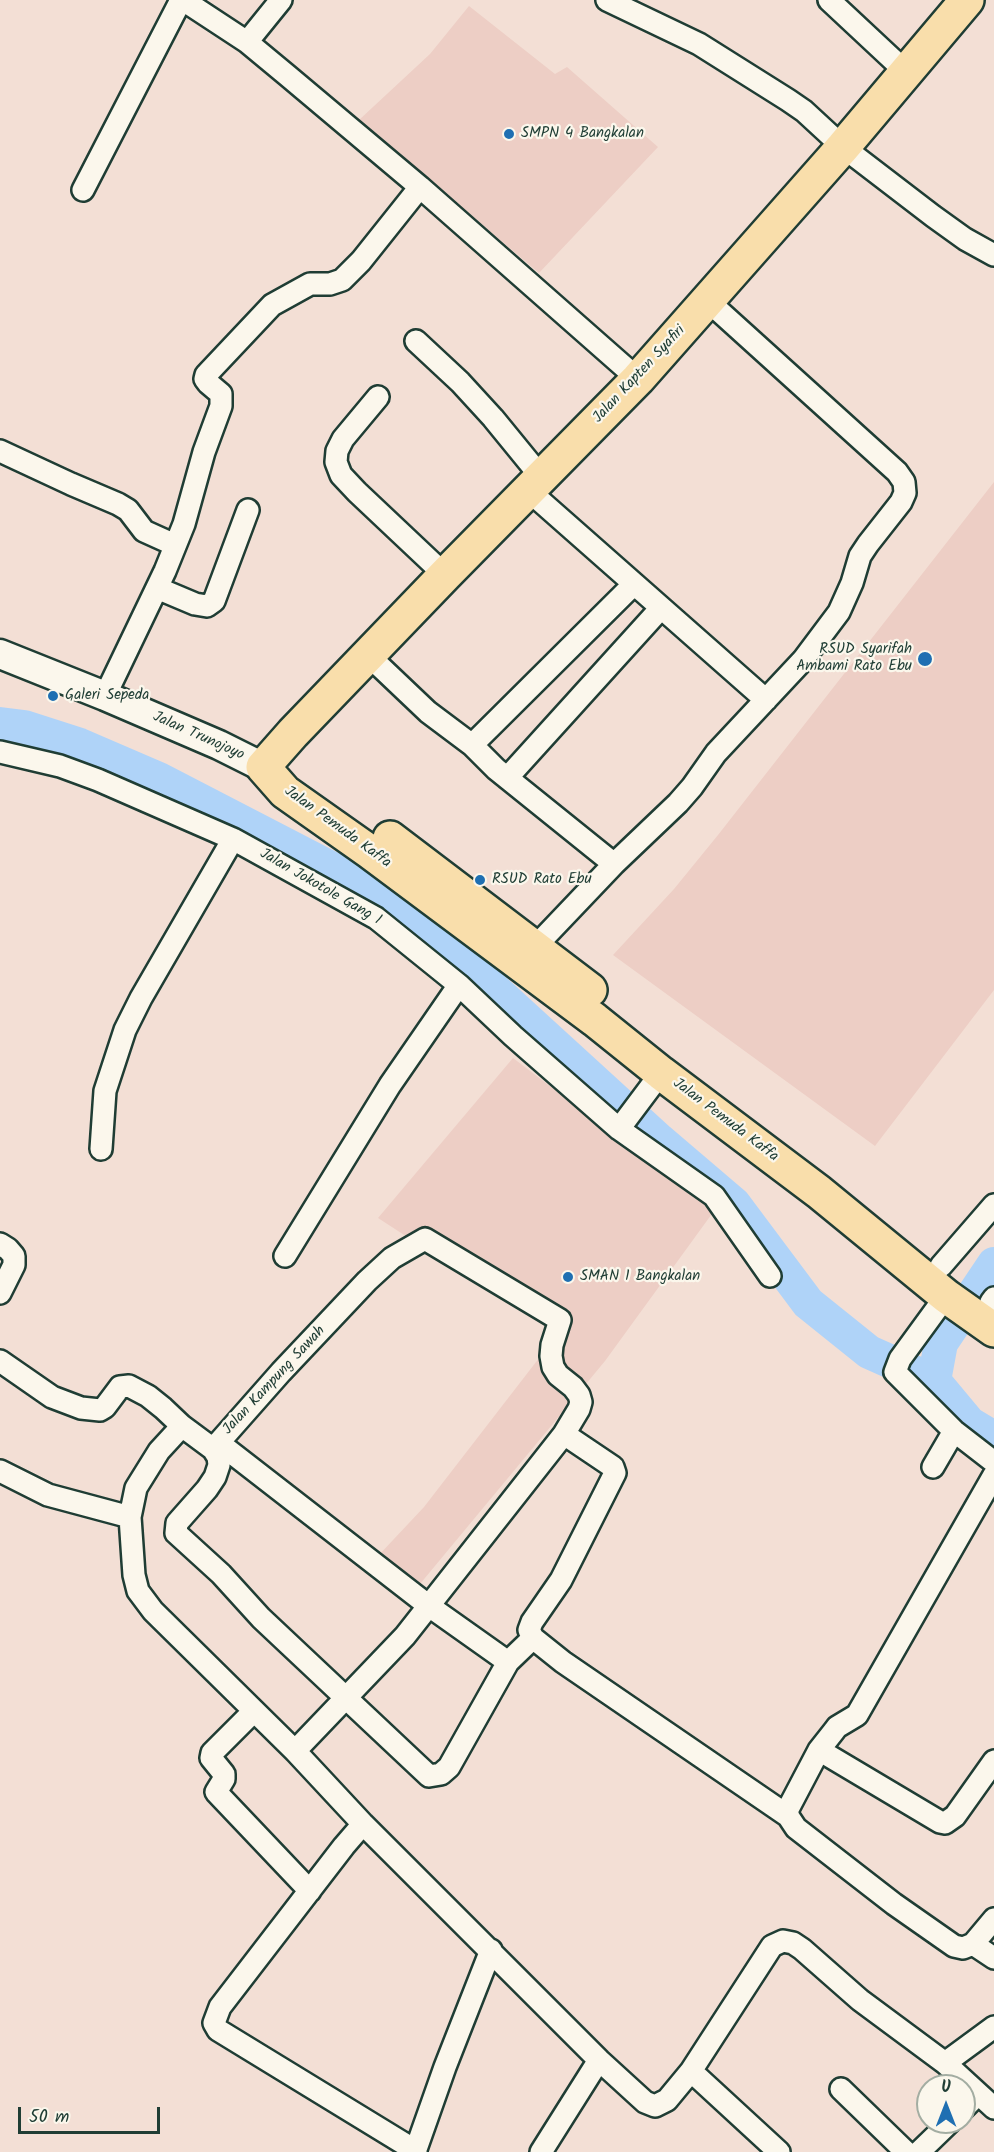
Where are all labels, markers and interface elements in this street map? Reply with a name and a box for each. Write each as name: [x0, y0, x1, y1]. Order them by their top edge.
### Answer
place label: SMPN 4 Bangkalan: [521, 125, 644, 143]
marker: SMPN 4 Bangkalan: [502, 127, 516, 141]
street label: Jalan Kapten Syafiri: [590, 322, 690, 428]
place label: RSUD Syarifah Ambami Rato Ebu: [796, 641, 912, 676]
marker: RSUD Syarifah Ambami Rato Ebu: [916, 650, 934, 668]
place label: Galeri Sepeda: [65, 687, 149, 705]
marker: Galeri Sepeda: [46, 689, 60, 703]
street label: Jalan Trunojoyo: [149, 709, 247, 765]
street label: Jalan Pemuda Kaffa: [280, 783, 394, 873]
street label: Jalan Jokotole Gang 1: [256, 846, 384, 930]
place label: RSUD Rato Ebu: [492, 871, 592, 889]
marker: RSUD Rato Ebu: [473, 873, 487, 887]
street label: Jalan Pemuda Kaffa: [669, 1075, 781, 1167]
place label: SMAN 1 Bangkalan: [580, 1268, 700, 1286]
marker: SMAN 1 Bangkalan: [561, 1270, 575, 1284]
street label: Jalan Kampung Sawah: [220, 1323, 330, 1439]
north arrow: [916, 2074, 976, 2134]
text: U: [941, 2075, 951, 2100]
scale bar: [21, 2095, 164, 2133]
text: 50 m: [29, 2103, 69, 2132]

